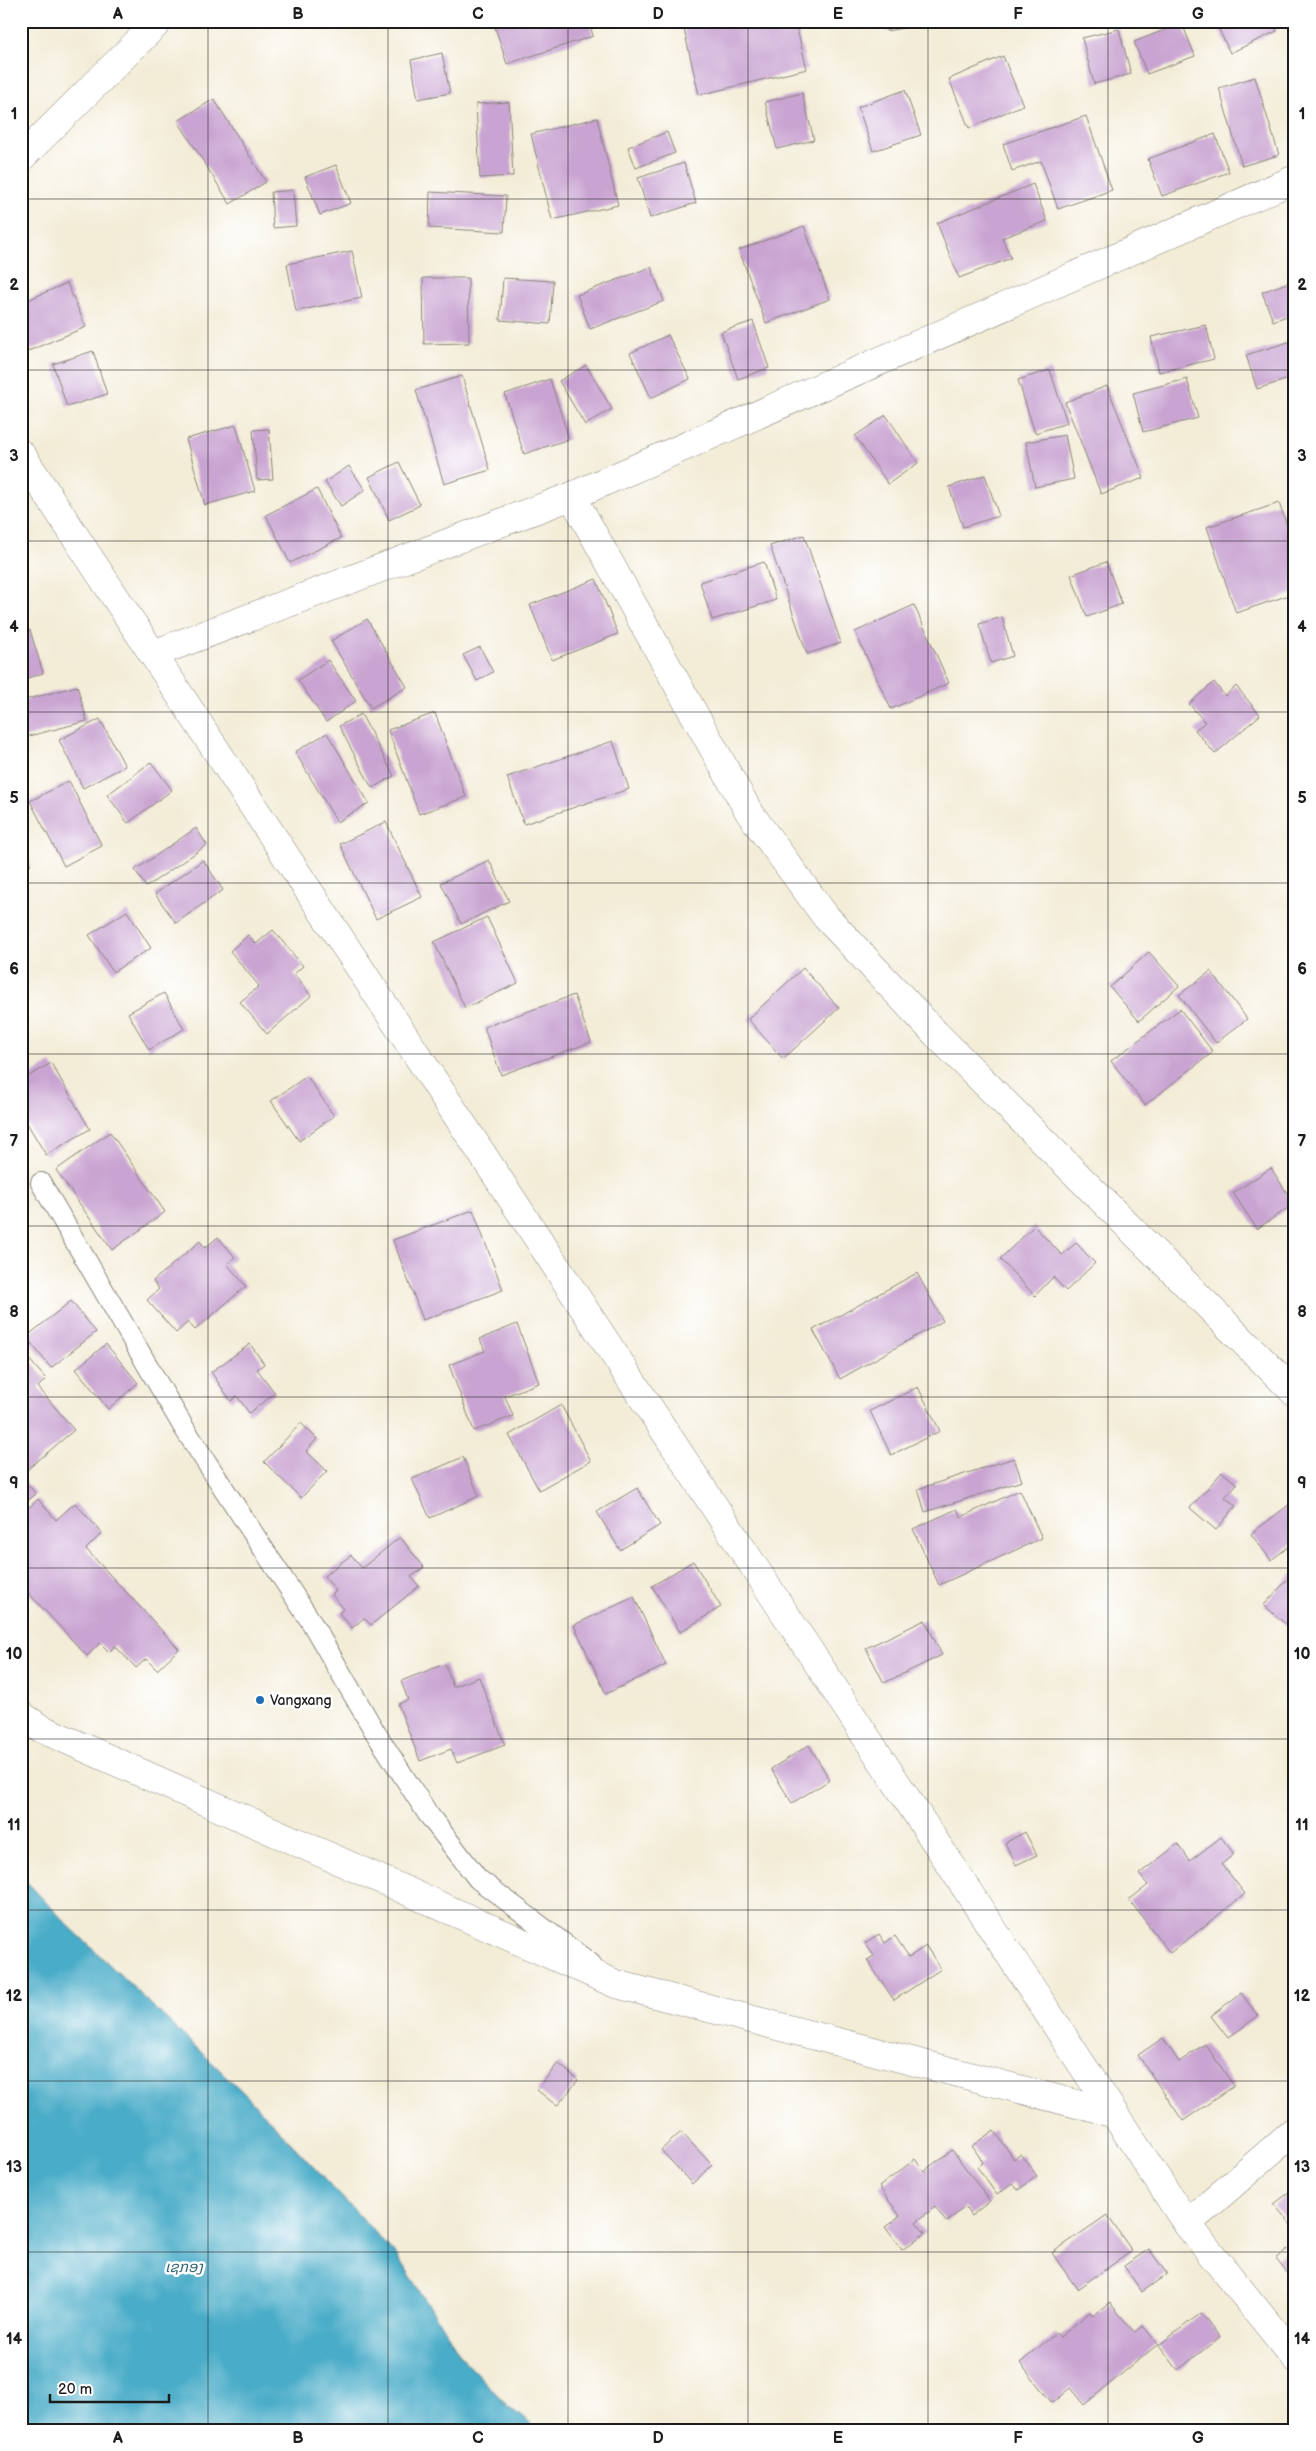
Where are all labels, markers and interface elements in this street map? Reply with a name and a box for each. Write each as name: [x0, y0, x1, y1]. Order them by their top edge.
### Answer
text: A: [112, 5, 123, 24]
text: B: [292, 5, 304, 24]
text: C: [472, 5, 484, 24]
text: D: [652, 5, 664, 24]
text: E: [833, 5, 843, 24]
text: F: [1013, 5, 1023, 24]
text: G: [1192, 5, 1204, 24]
text: 1: [11, 105, 17, 124]
text: 1: [1299, 105, 1305, 124]
text: 2: [9, 276, 19, 295]
text: 2: [1297, 276, 1307, 295]
text: 3: [9, 447, 19, 466]
text: 3: [1297, 447, 1307, 466]
text: 4: [9, 618, 19, 637]
text: 4: [1297, 618, 1307, 637]
text: 5: [9, 789, 19, 808]
text: 5: [1297, 789, 1307, 808]
text: 6: [9, 960, 19, 979]
text: 6: [1297, 960, 1307, 979]
text: 7: [10, 1132, 19, 1151]
text: 7: [1298, 1132, 1307, 1151]
text: 8: [9, 1303, 19, 1322]
text: 8: [1297, 1303, 1307, 1322]
text: 9: [9, 1474, 19, 1493]
text: 9: [1297, 1474, 1307, 1493]
text: 10: [6, 1645, 22, 1664]
text: 10: [1294, 1645, 1310, 1664]
place label: Vangxang: [270, 1692, 331, 1709]
marker: Vangxang: [254, 1694, 266, 1706]
text: 11: [7, 1816, 21, 1835]
text: 11: [1295, 1816, 1309, 1835]
text: 12: [6, 1987, 23, 2006]
text: 12: [1294, 1987, 1311, 2006]
text: 13: [6, 2158, 22, 2177]
text: 13: [1294, 2158, 1310, 2177]
water label: ເຊກອງ: [165, 2258, 204, 2277]
text: 14: [6, 2330, 23, 2349]
text: 14: [1294, 2330, 1311, 2349]
scale bar: [50, 2371, 169, 2403]
text: 20 m: [58, 2380, 92, 2399]
text: A: [112, 2429, 123, 2448]
text: B: [292, 2429, 304, 2448]
text: C: [472, 2429, 484, 2448]
text: D: [652, 2429, 664, 2448]
text: E: [833, 2429, 843, 2448]
text: F: [1013, 2429, 1023, 2448]
text: G: [1192, 2429, 1204, 2448]

